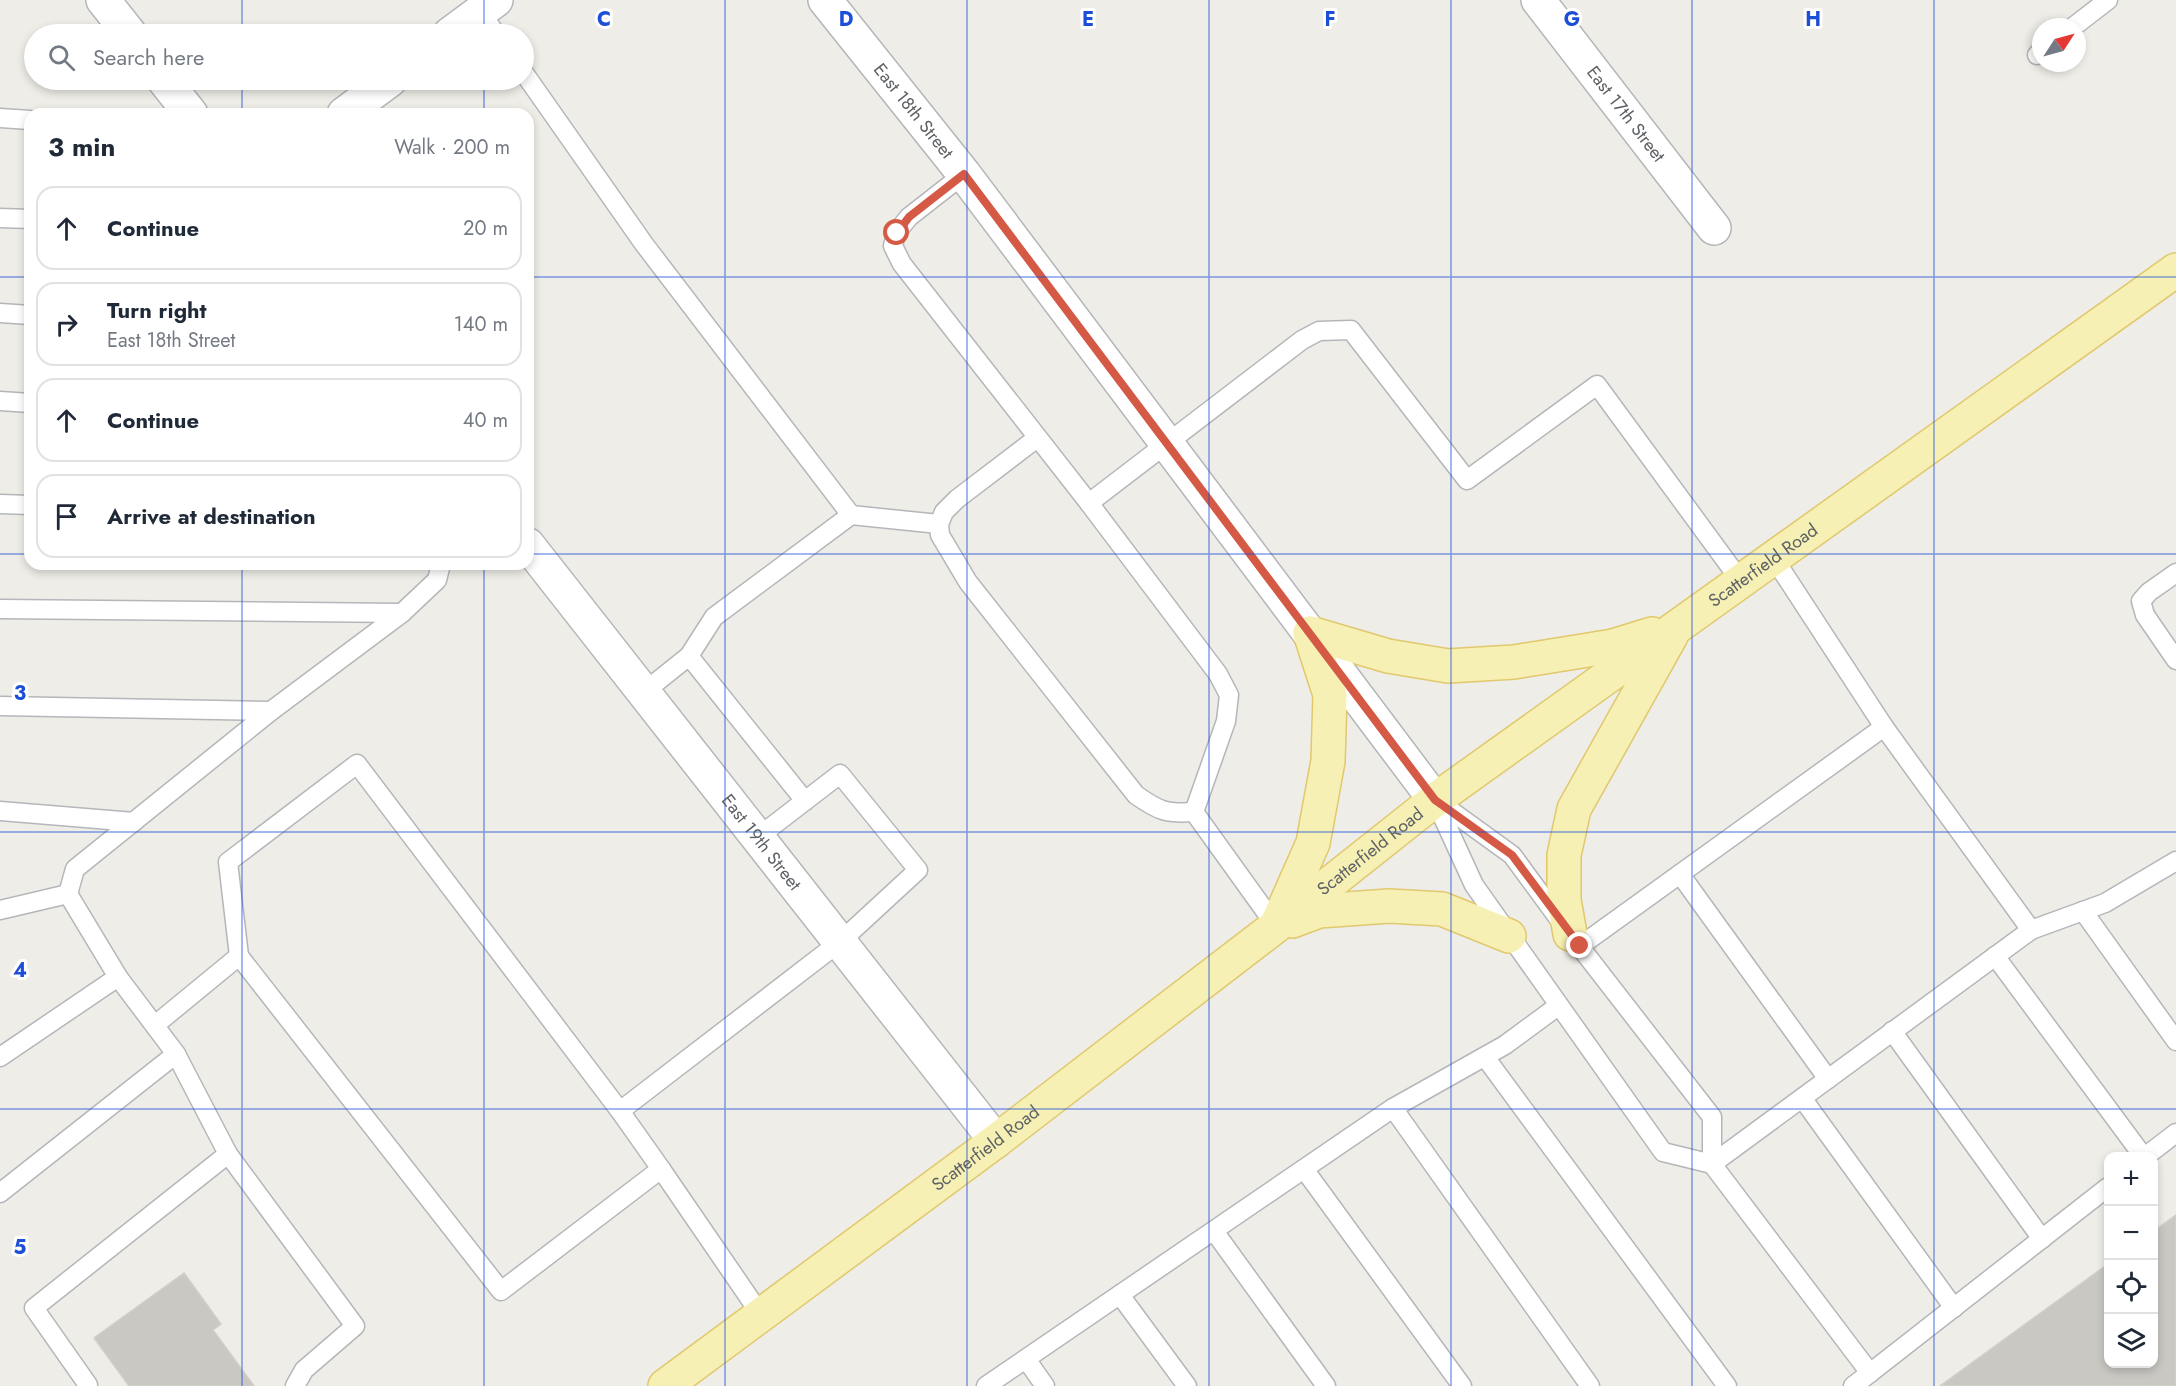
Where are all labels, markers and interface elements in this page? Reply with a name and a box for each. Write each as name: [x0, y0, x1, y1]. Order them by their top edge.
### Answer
text: C: [597, 5, 611, 34]
text: D: [839, 5, 853, 34]
text: E: [1082, 5, 1094, 34]
text: F: [1324, 5, 1336, 34]
text: G: [1564, 5, 1580, 34]
text: H: [1805, 5, 1821, 34]
north arrow: [2032, 18, 2086, 72]
search box: [24, 24, 534, 90]
icon: search: [45, 41, 78, 74]
text: Search here: [93, 41, 204, 73]
street label: East 18th Street: [867, 58, 960, 165]
street label: East 17th Street: [1580, 60, 1672, 168]
text: 3 min: [48, 128, 115, 166]
text: Walk · 200 m: [394, 133, 510, 162]
icon: ahead: [50, 212, 83, 245]
text: Continue: [107, 212, 199, 244]
text: 20 m: [463, 214, 508, 243]
route start: [883, 219, 909, 245]
text: Turn right: [107, 294, 207, 326]
icon: right: [50, 308, 83, 341]
text: 140 m: [454, 310, 508, 339]
text: East 18th Street: [107, 326, 235, 355]
icon: ahead: [50, 404, 83, 437]
text: Continue: [107, 404, 199, 436]
text: 40 m: [463, 406, 508, 435]
icon: arrive: [50, 500, 83, 533]
text: Arrive at destination: [107, 500, 316, 532]
street label: Scatterfield Road: [1703, 517, 1823, 613]
text: 3: [14, 679, 26, 708]
street label: East 19th Street: [715, 789, 808, 897]
street label: Scatterfield Road: [1312, 801, 1429, 902]
route end: [1566, 932, 1592, 958]
text: 4: [13, 956, 27, 985]
street label: Scatterfield Road: [926, 1099, 1045, 1197]
map controls: [2104, 1152, 2158, 1368]
button: +: [2104, 1152, 2158, 1206]
button: −: [2104, 1206, 2158, 1260]
text: 5: [14, 1233, 27, 1262]
button: locate: [2104, 1260, 2158, 1314]
button: layers: [2104, 1314, 2158, 1368]

